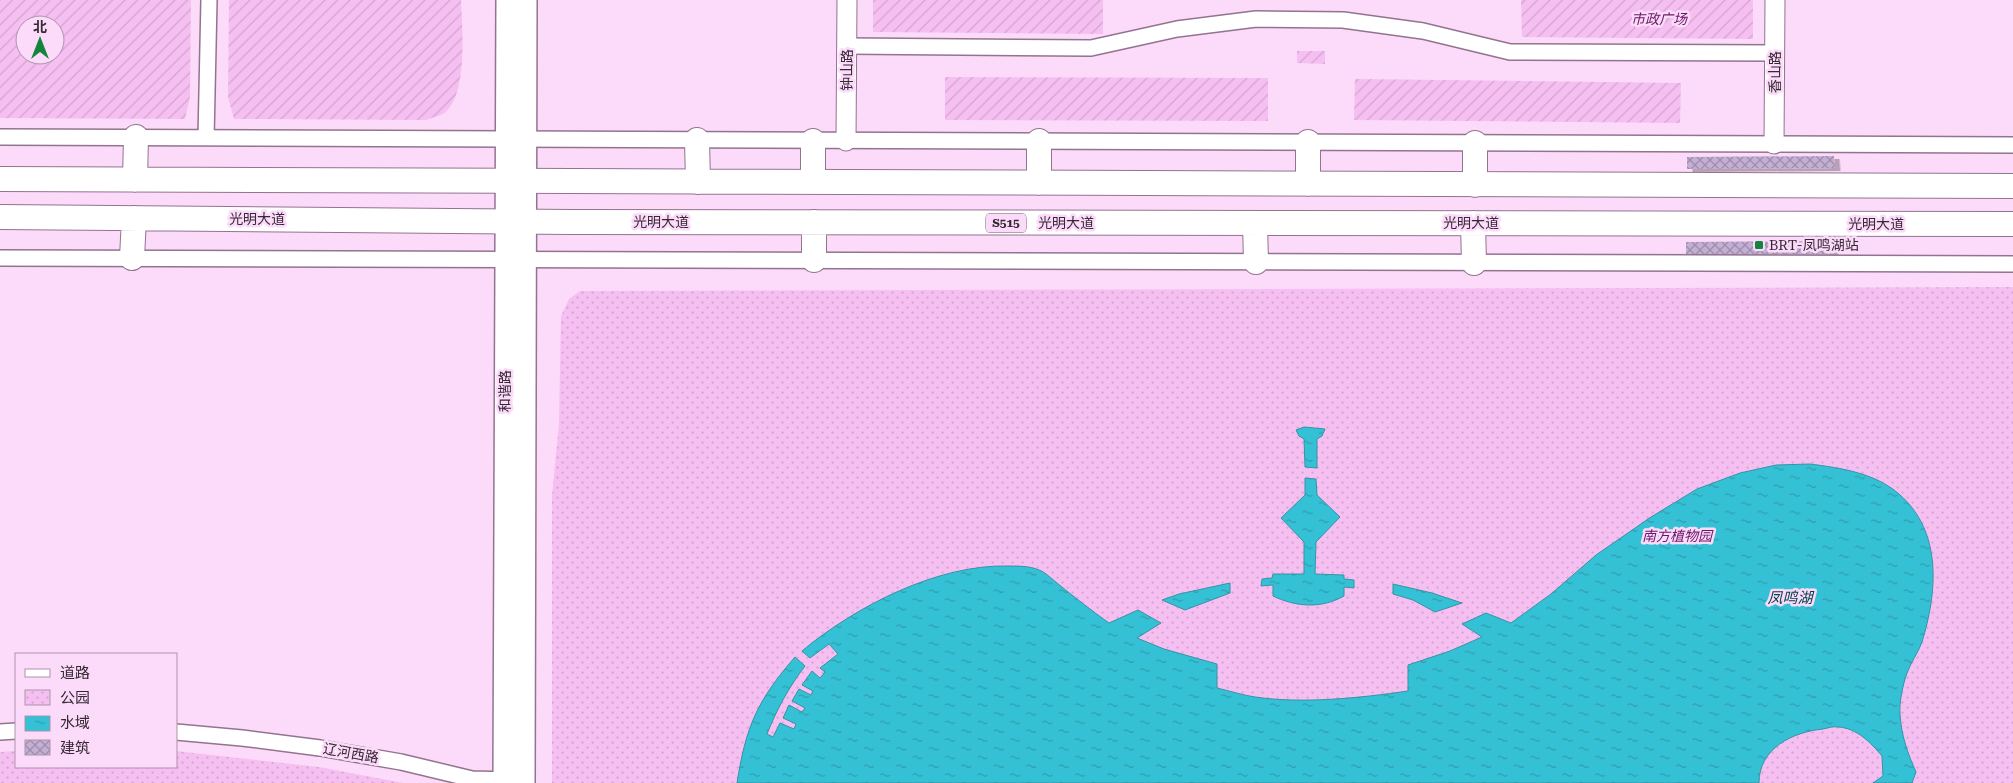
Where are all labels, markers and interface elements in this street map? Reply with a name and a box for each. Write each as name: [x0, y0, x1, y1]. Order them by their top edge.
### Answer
park label: 市政广场: [1631, 11, 1688, 27]
north arrow: [15, 15, 65, 65]
text: 北: [33, 19, 47, 35]
street label: 钟山路: [839, 49, 855, 91]
street label: 香山路: [1767, 51, 1783, 93]
street label: 光明大道: [229, 211, 285, 227]
street label: 光明大道: [633, 214, 689, 230]
road number: S515: [986, 214, 1026, 232]
street label: 光明大道: [1038, 215, 1094, 231]
street label: 光明大道: [1443, 215, 1499, 231]
street label: 光明大道: [1848, 216, 1904, 232]
place label: BRT-凤鸣湖站: [1769, 237, 1859, 253]
marker: BRT-凤鸣湖站: [1753, 239, 1765, 251]
street label: 和谐路: [497, 370, 513, 412]
park label: 南方植物园: [1642, 528, 1714, 544]
water label: 凤鸣湖: [1767, 589, 1814, 607]
legend: [15, 653, 178, 768]
text: 道路: [60, 664, 90, 682]
text: 公园: [60, 689, 90, 707]
text: 水域: [60, 714, 90, 732]
text: 建筑: [60, 739, 90, 757]
street label: 辽河西路: [322, 740, 380, 766]

